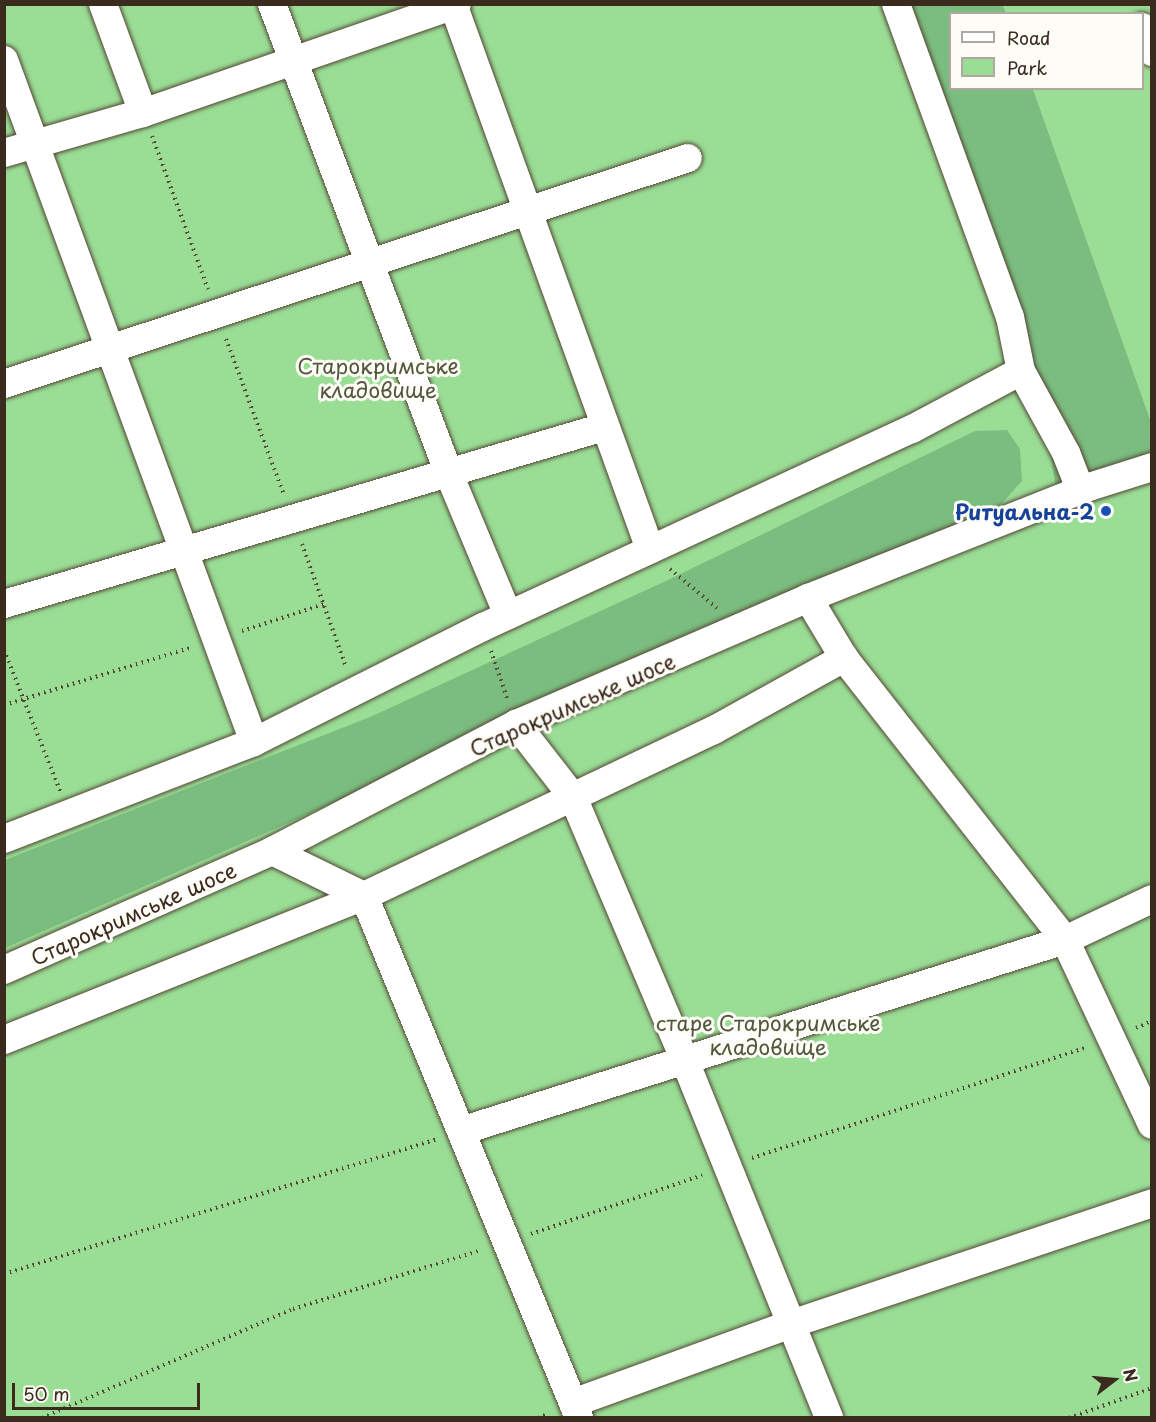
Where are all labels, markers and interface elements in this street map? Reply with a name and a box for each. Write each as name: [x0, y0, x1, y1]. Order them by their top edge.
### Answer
legend: [949, 12, 1144, 90]
text: Road: [1007, 24, 1051, 51]
text: Park: [1007, 54, 1047, 81]
park label: Старокримське кладовище: [297, 352, 459, 402]
place label: Ритуальна-2: [955, 498, 1094, 524]
marker: Ритуальна-2: [1099, 504, 1113, 518]
street label: Старокримське шосе: [466, 648, 678, 760]
street label: Старокримське шосе: [27, 857, 239, 969]
park label: старе Старокримське кладовище: [655, 1009, 881, 1059]
north arrow: [1084, 1350, 1144, 1410]
text: N: [1118, 1366, 1145, 1384]
scale bar: [15, 1371, 202, 1409]
text: 50 m: [23, 1380, 70, 1407]

